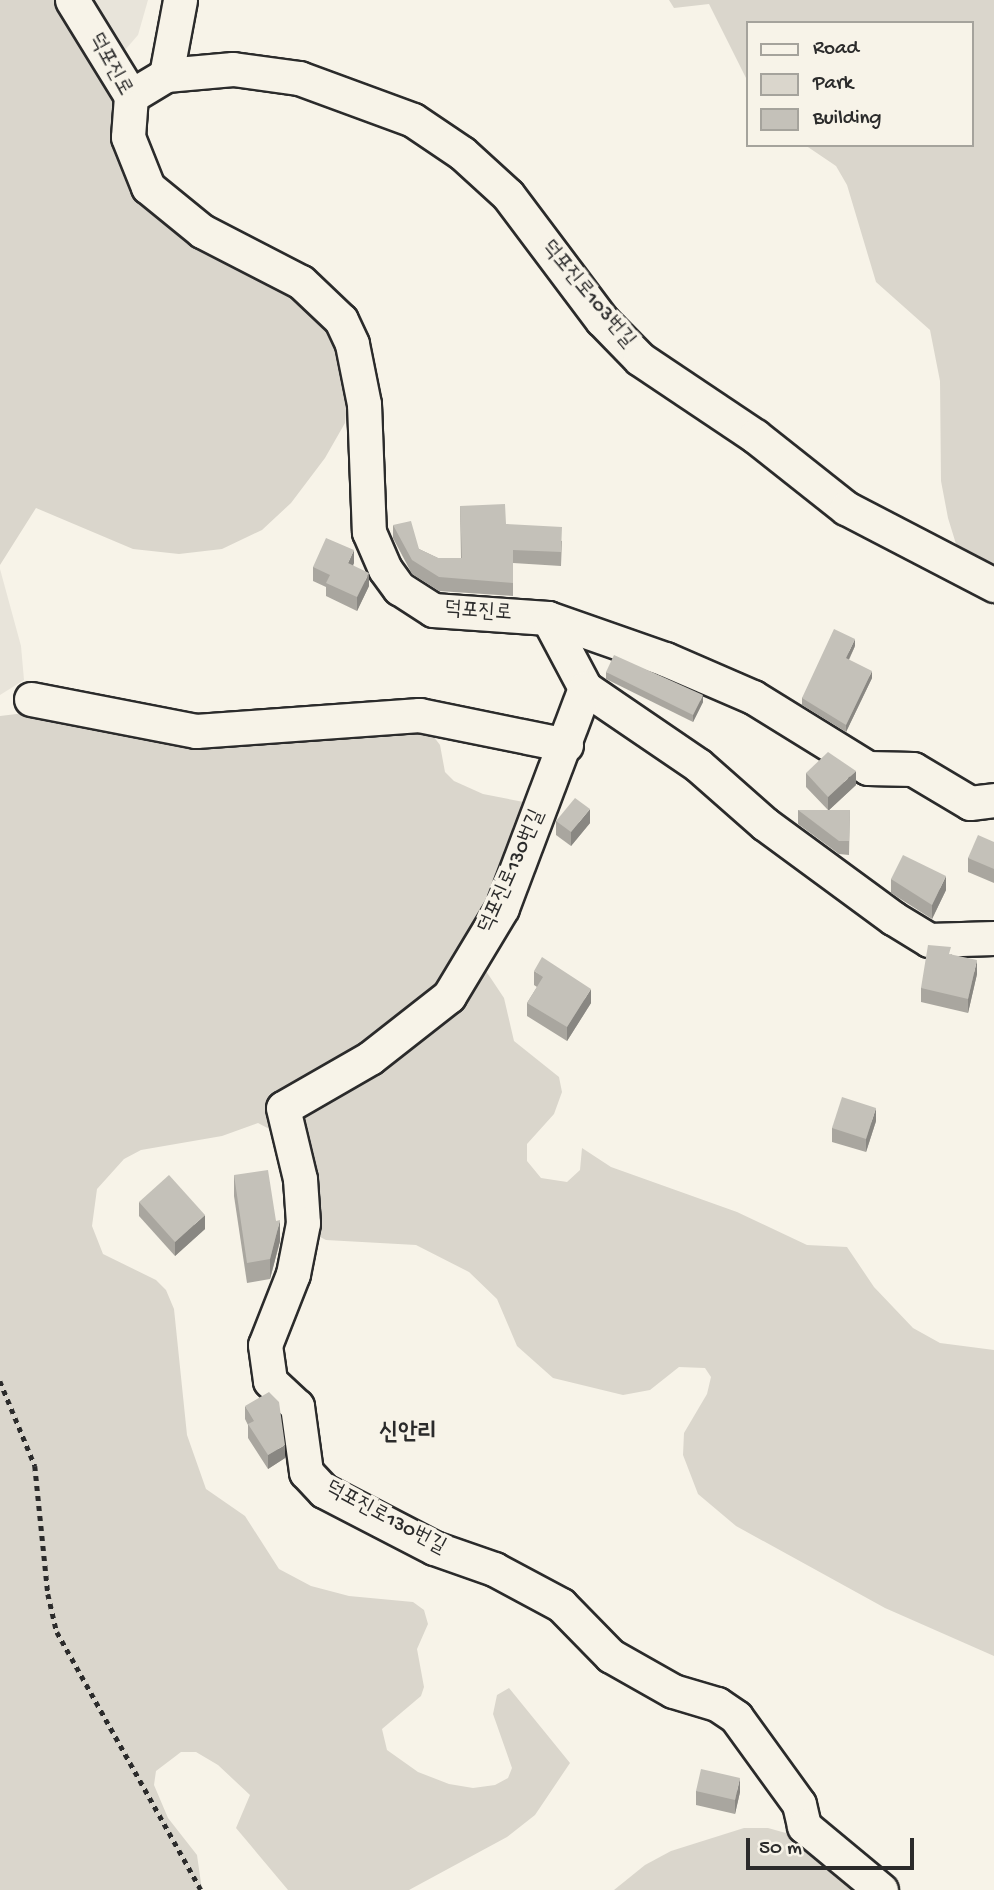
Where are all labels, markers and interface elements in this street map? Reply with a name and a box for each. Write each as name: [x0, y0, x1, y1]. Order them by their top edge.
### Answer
legend: [746, 21, 973, 147]
street label: 덕포진로: [82, 29, 136, 101]
text: Road: [813, 37, 859, 62]
text: Park: [813, 72, 853, 97]
text: Building: [813, 107, 882, 132]
street label: 덕포진로103번길: [535, 236, 639, 354]
street label: 덕포진로: [443, 598, 513, 628]
street label: 덕포진로130번길: [475, 806, 551, 938]
district label: 신안리: [379, 1420, 437, 1448]
street label: 덕포진로130번길: [321, 1477, 449, 1561]
scale bar: [749, 1824, 917, 1868]
text: 50 m: [759, 1837, 802, 1862]

